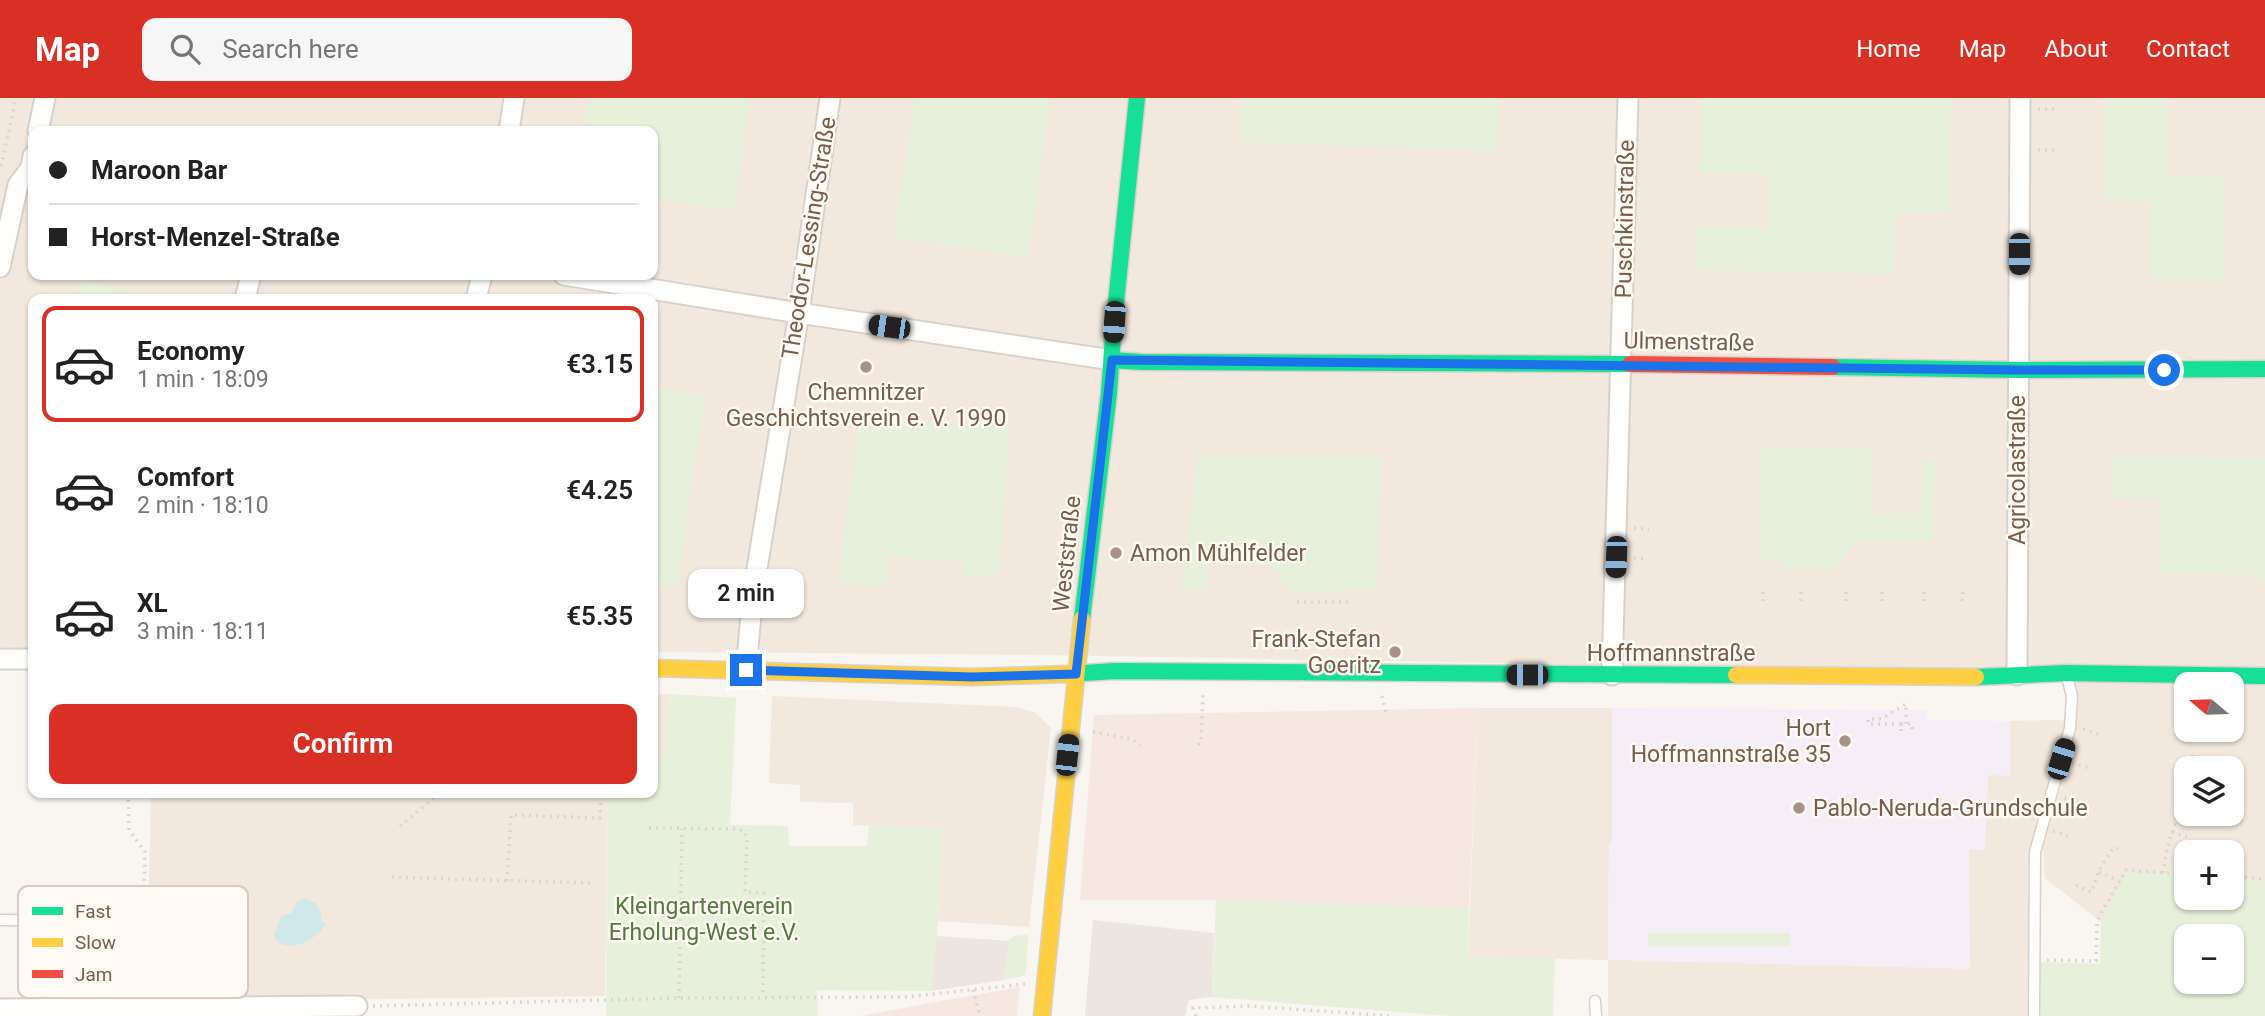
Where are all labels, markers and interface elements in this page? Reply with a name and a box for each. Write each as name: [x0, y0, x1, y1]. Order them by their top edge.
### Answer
search box: [142, 18, 632, 81]
text: Map: [35, 30, 100, 69]
icon: search: [166, 30, 204, 68]
text: Search here: [222, 34, 359, 64]
text: Home: [1856, 35, 1921, 63]
text: Map: [1959, 35, 2006, 63]
text: About: [2044, 35, 2108, 63]
text: Contact: [2146, 35, 2230, 63]
street label: Theodor-Lessing-Straße: [777, 115, 841, 361]
street label: Puschkinstraße: [1610, 139, 1640, 299]
text: Maroon Bar: [91, 155, 227, 185]
text: Horst-Menzel-Straße: [91, 222, 340, 252]
car: [2009, 233, 2030, 275]
car: [1103, 300, 1126, 344]
car: [867, 314, 912, 340]
street label: Ulmenstraße: [1623, 327, 1755, 357]
icon: car: [53, 333, 116, 396]
text: Economy: [137, 336, 244, 366]
text: €3.15: [566, 349, 633, 379]
route start: [2148, 354, 2180, 386]
marker: Chemnitzer Geschichtsverein e. V. 1990: [858, 359, 874, 375]
text: 1 min · 18:09: [137, 366, 269, 393]
place label: Chemnitzer Geschichtsverein e. V. 1990: [726, 379, 1006, 432]
street label: Agricolastraße: [2004, 395, 2031, 545]
icon: car: [53, 459, 116, 522]
text: Comfort: [137, 462, 234, 492]
text: €4.25: [566, 475, 633, 505]
text: 2 min · 18:10: [137, 492, 269, 519]
street label: Weststraße: [1047, 495, 1087, 613]
car: [1605, 536, 1628, 578]
place label: Amon Mühlfelder: [1130, 540, 1306, 567]
marker: Amon Mühlfelder: [1108, 545, 1124, 561]
callout: 2 min: [688, 568, 804, 618]
text: 2 min: [717, 580, 775, 607]
icon: car: [53, 585, 116, 648]
text: XL: [137, 588, 168, 618]
text: €5.35: [566, 601, 633, 631]
text: 3 min · 18:11: [137, 618, 269, 645]
place label: Frank-Stefan Goeritz: [1251, 626, 1381, 679]
street label: Hoffmannstraße: [1587, 640, 1755, 667]
marker: Frank-Stefan Goeritz: [1387, 644, 1403, 660]
route end: [730, 654, 762, 686]
car: [1507, 665, 1549, 686]
north arrow: [2174, 672, 2244, 742]
map controls: [2174, 672, 2244, 994]
button: Confirm: [49, 704, 637, 784]
place label: Hort Hoffmannstraße 35: [1631, 715, 1831, 768]
car: [1055, 733, 1080, 777]
marker: Hort Hoffmannstraße 35: [1837, 733, 1853, 749]
car: [2045, 736, 2078, 782]
button: layers: [2174, 756, 2244, 826]
place label: Pablo-Neruda-Grundschule: [1813, 795, 2088, 822]
marker: Pablo-Neruda-Grundschule: [1791, 800, 1807, 816]
button: +: [2174, 840, 2244, 910]
legend: [18, 886, 248, 998]
park label: Kleingartenverein Erholung-West e.V.: [609, 893, 799, 946]
text: Fast: [75, 900, 112, 923]
button: −: [2174, 924, 2244, 994]
text: Slow: [75, 931, 116, 954]
text: Jam: [75, 963, 112, 986]

